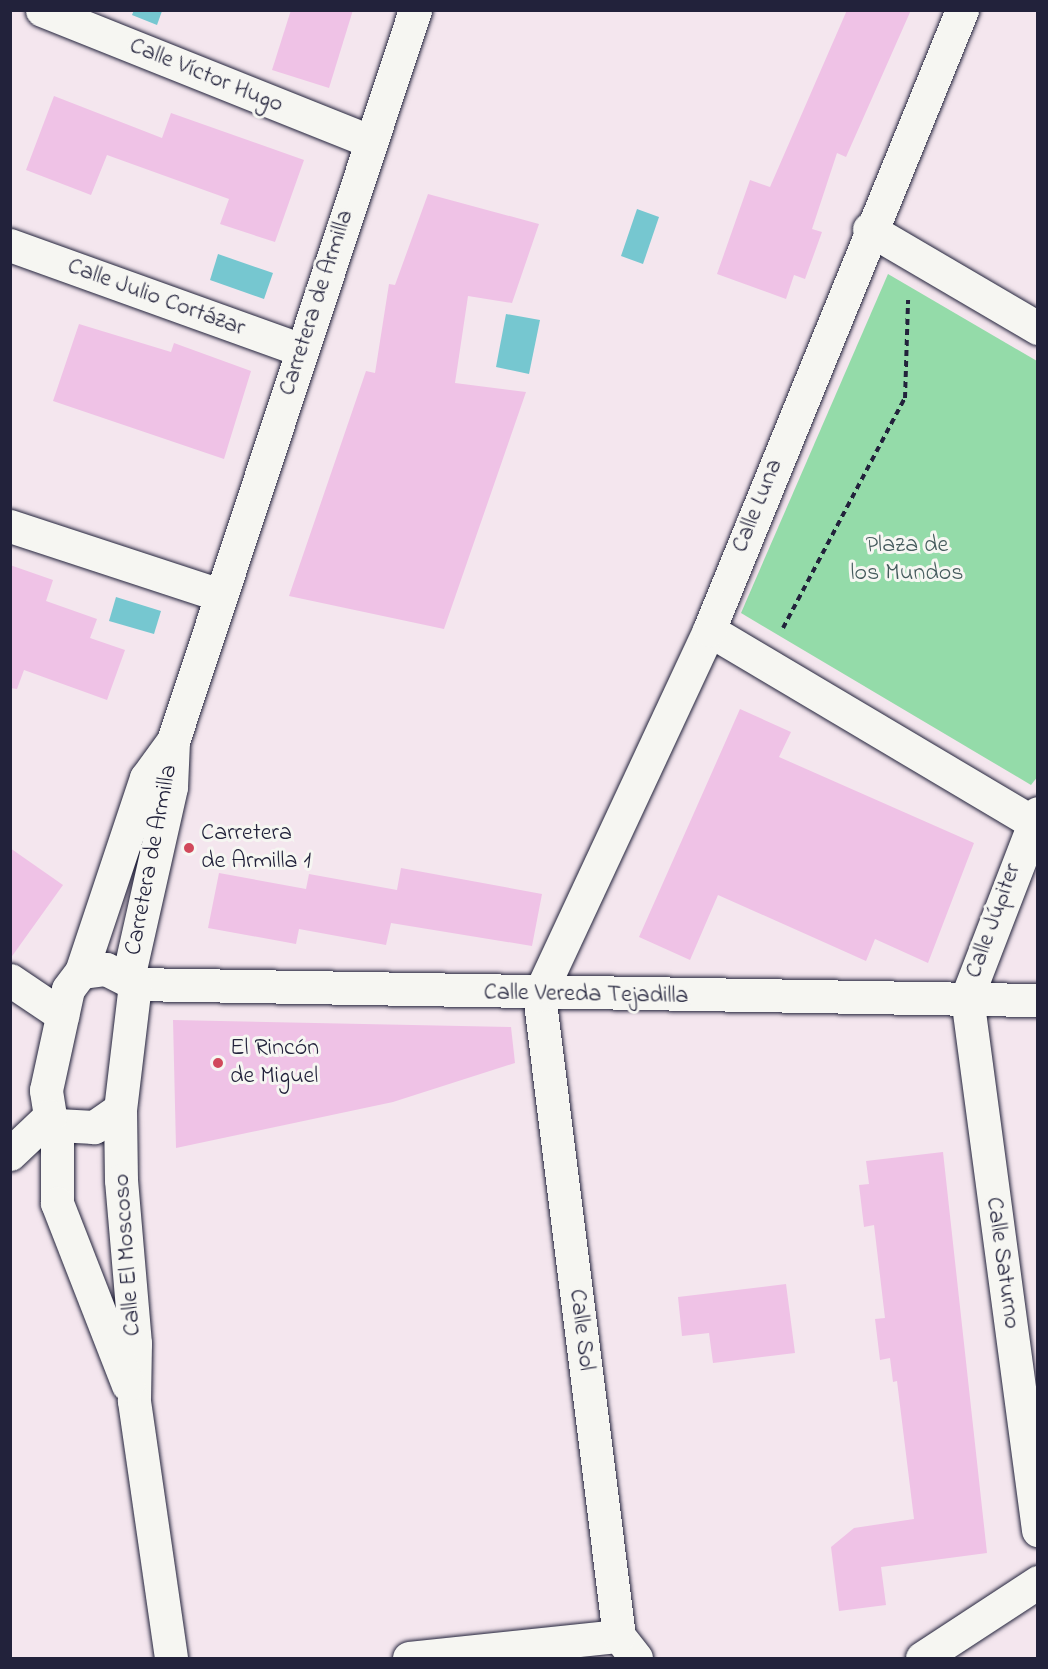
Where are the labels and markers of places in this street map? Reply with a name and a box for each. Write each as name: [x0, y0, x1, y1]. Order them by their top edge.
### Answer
place label: Carretera de Armilla 1: [201, 820, 311, 876]
marker: Carretera de Armilla 1: [182, 841, 196, 855]
place label: El Rincón de Miguel: [230, 1035, 319, 1091]
marker: El Rincón de Miguel: [211, 1056, 225, 1070]

